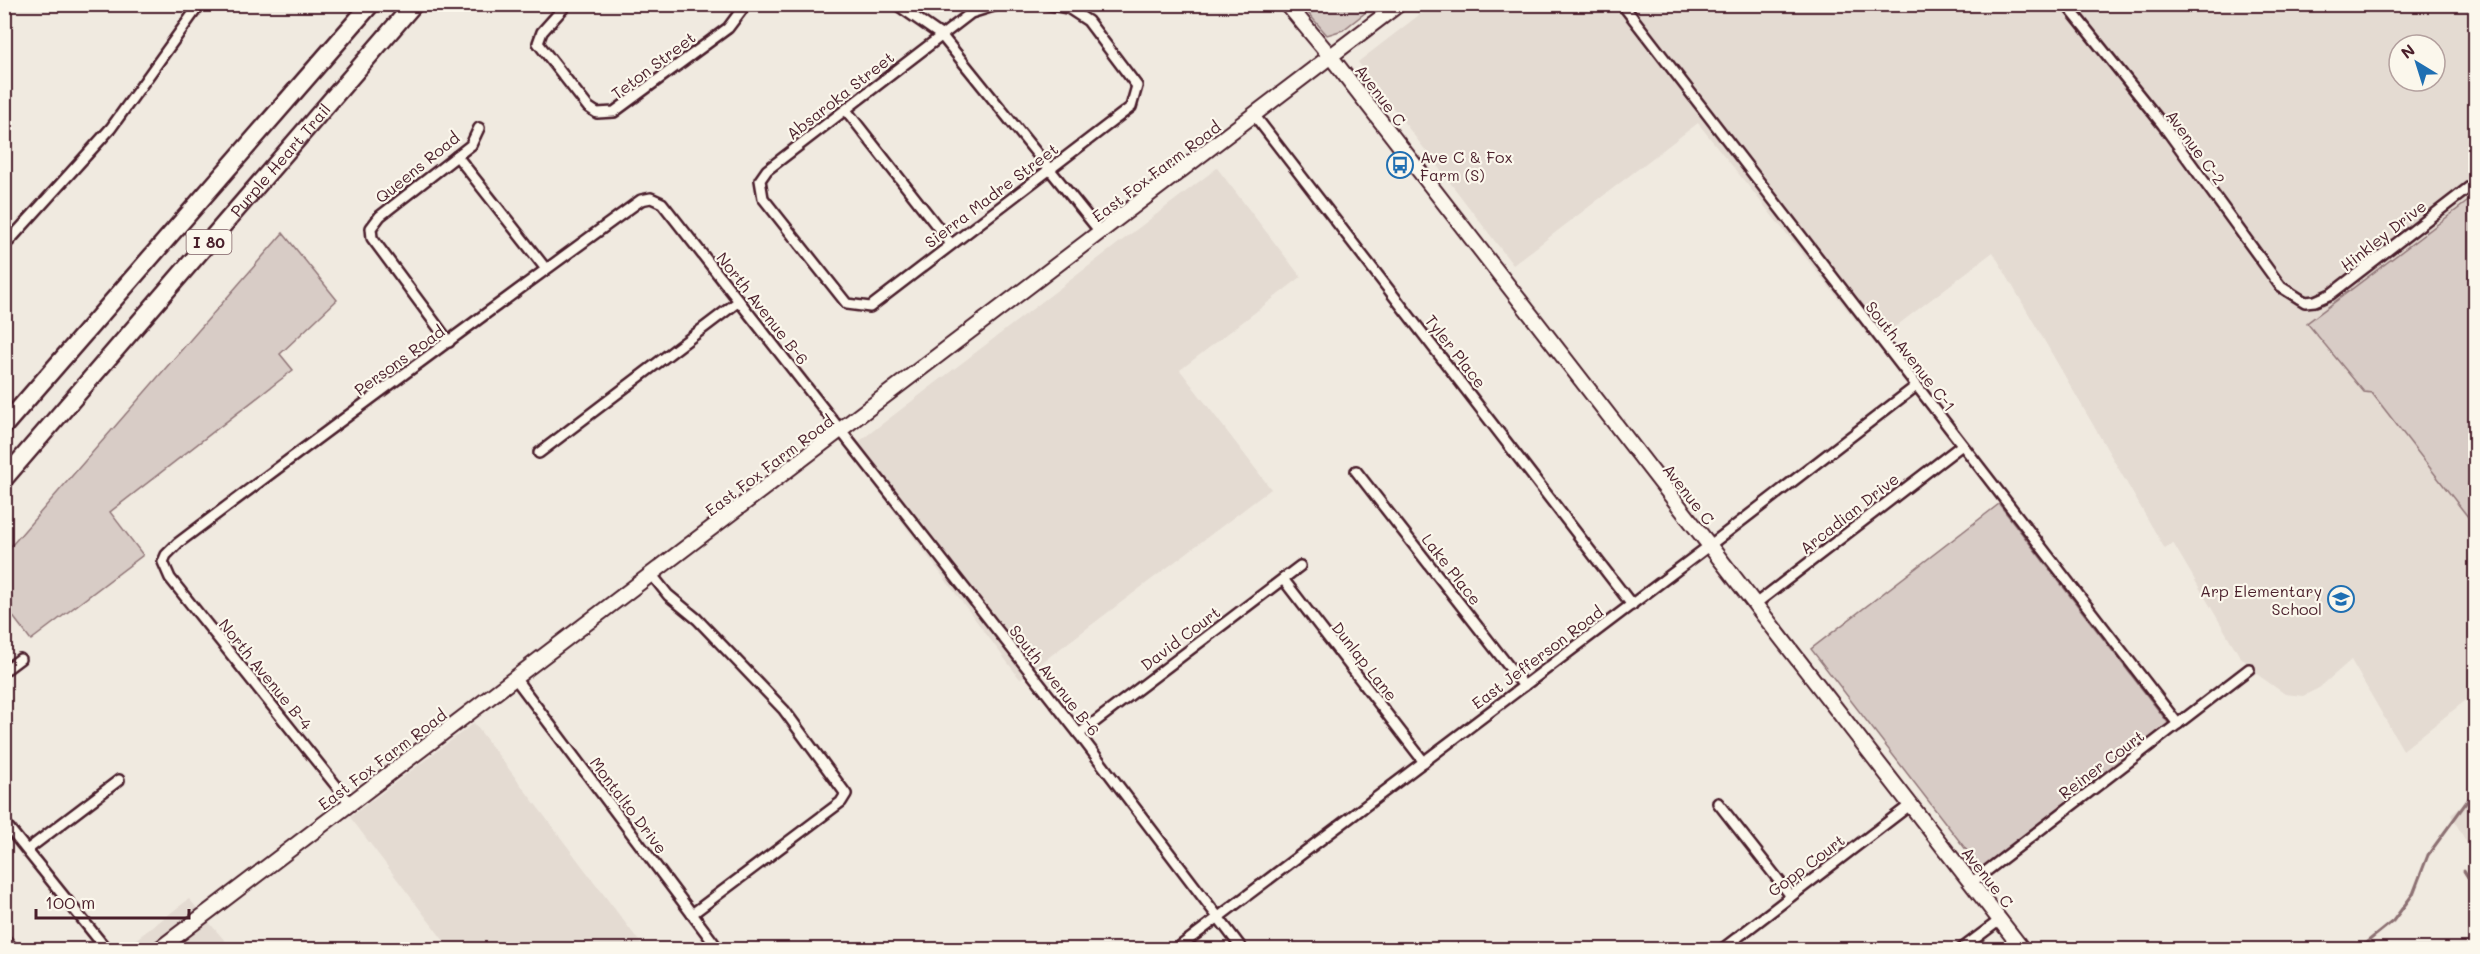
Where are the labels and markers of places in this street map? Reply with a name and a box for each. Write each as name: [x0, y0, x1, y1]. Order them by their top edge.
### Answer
place label: Ave C & Fox Farm (S): [1420, 146, 1513, 185]
bus stop icon: Ave C & Fox Farm (S): [1385, 150, 1415, 180]
place label: Arp Elementary School: [2200, 580, 2322, 619]
school or university icon: Arp Elementary School: [2326, 584, 2356, 614]

